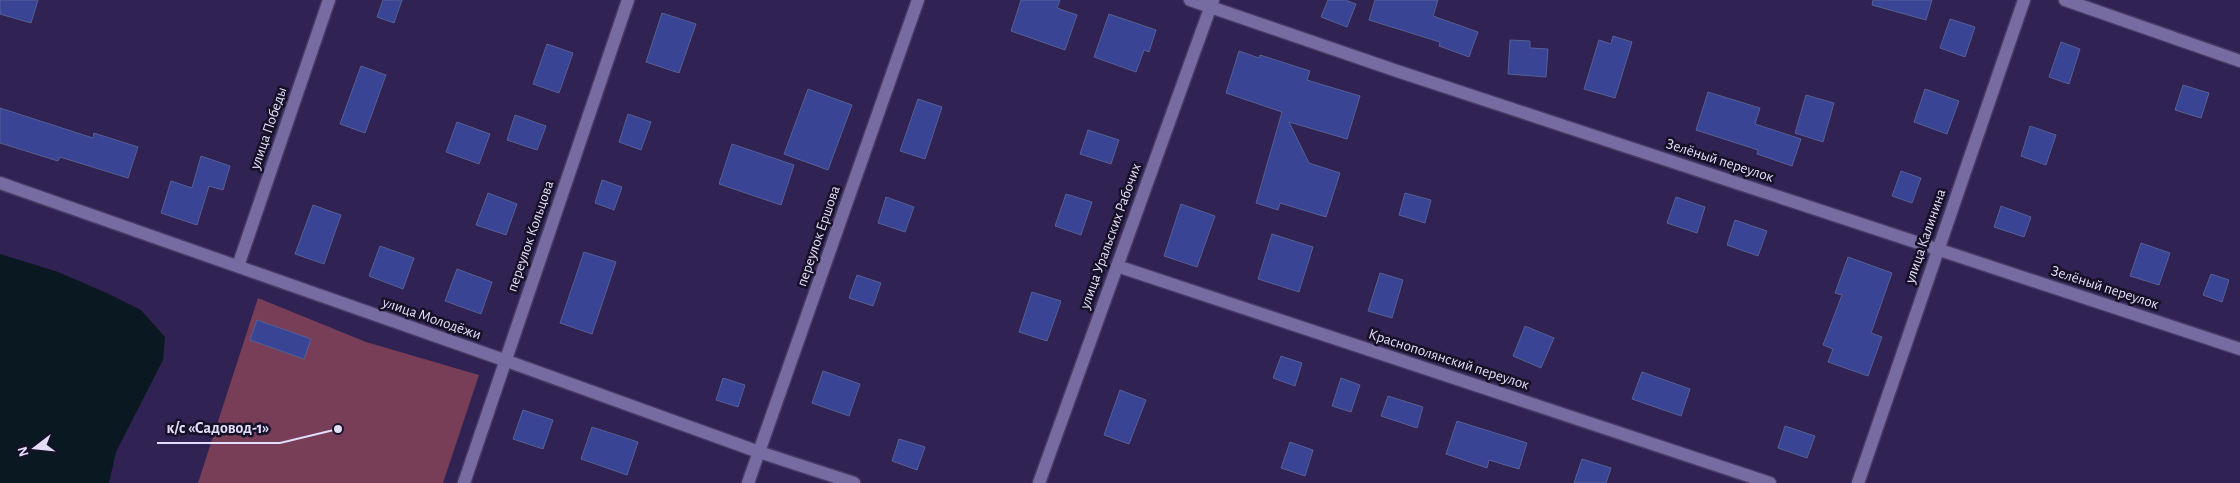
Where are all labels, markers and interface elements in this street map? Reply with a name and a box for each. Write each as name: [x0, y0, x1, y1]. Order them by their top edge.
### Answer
street label: улица Победы: [247, 85, 290, 172]
street label: Зелёный переулок: [1664, 136, 1776, 185]
street label: улица Уральских Рабочих: [1077, 161, 1144, 312]
street label: переулок Кольцова: [504, 179, 557, 294]
street label: переулок Ершова: [794, 184, 843, 289]
street label: улица Калинина: [1902, 187, 1949, 286]
street label: Зелёный переулок: [2049, 263, 2161, 312]
street label: улица Молодёжи: [380, 294, 483, 342]
street label: Краснополянский переулок: [1367, 326, 1531, 393]
callout: к/с «Садовод-1»: [157, 412, 280, 443]
text: к/с «Садовод-1»: [167, 420, 270, 436]
north arrow: [10, 423, 60, 473]
text: N: [15, 445, 32, 458]

